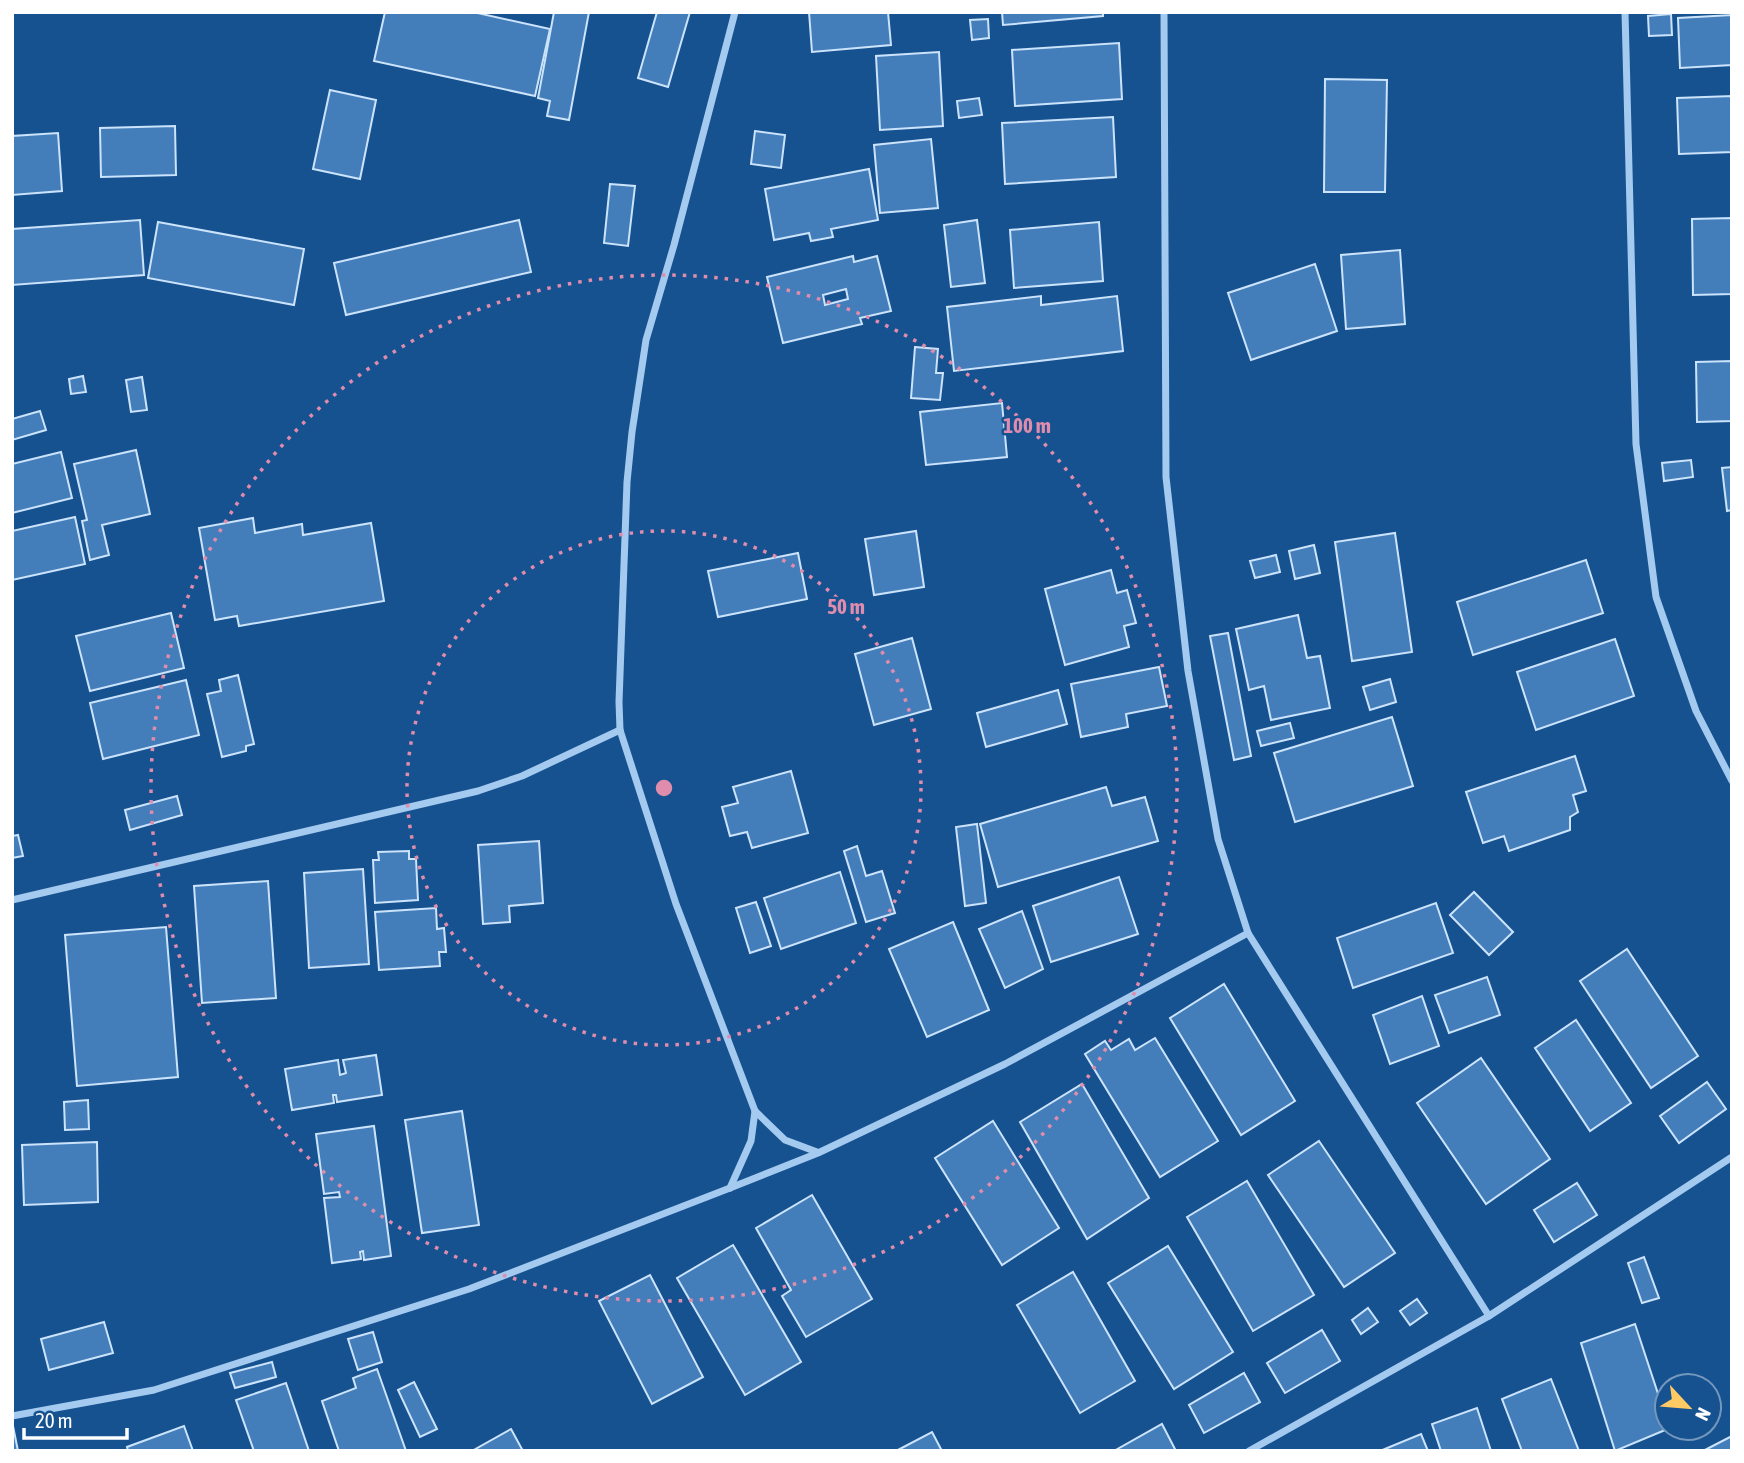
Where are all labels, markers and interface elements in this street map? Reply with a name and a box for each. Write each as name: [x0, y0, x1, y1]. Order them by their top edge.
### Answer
text: 100 m: [1003, 413, 1051, 437]
text: 50 m: [827, 594, 865, 618]
centre of rings: [652, 776, 676, 800]
north arrow: [1653, 1372, 1723, 1442]
scale bar: [24, 1396, 128, 1440]
text: N: [1691, 1405, 1716, 1424]
text: 20 m: [35, 1408, 73, 1432]

